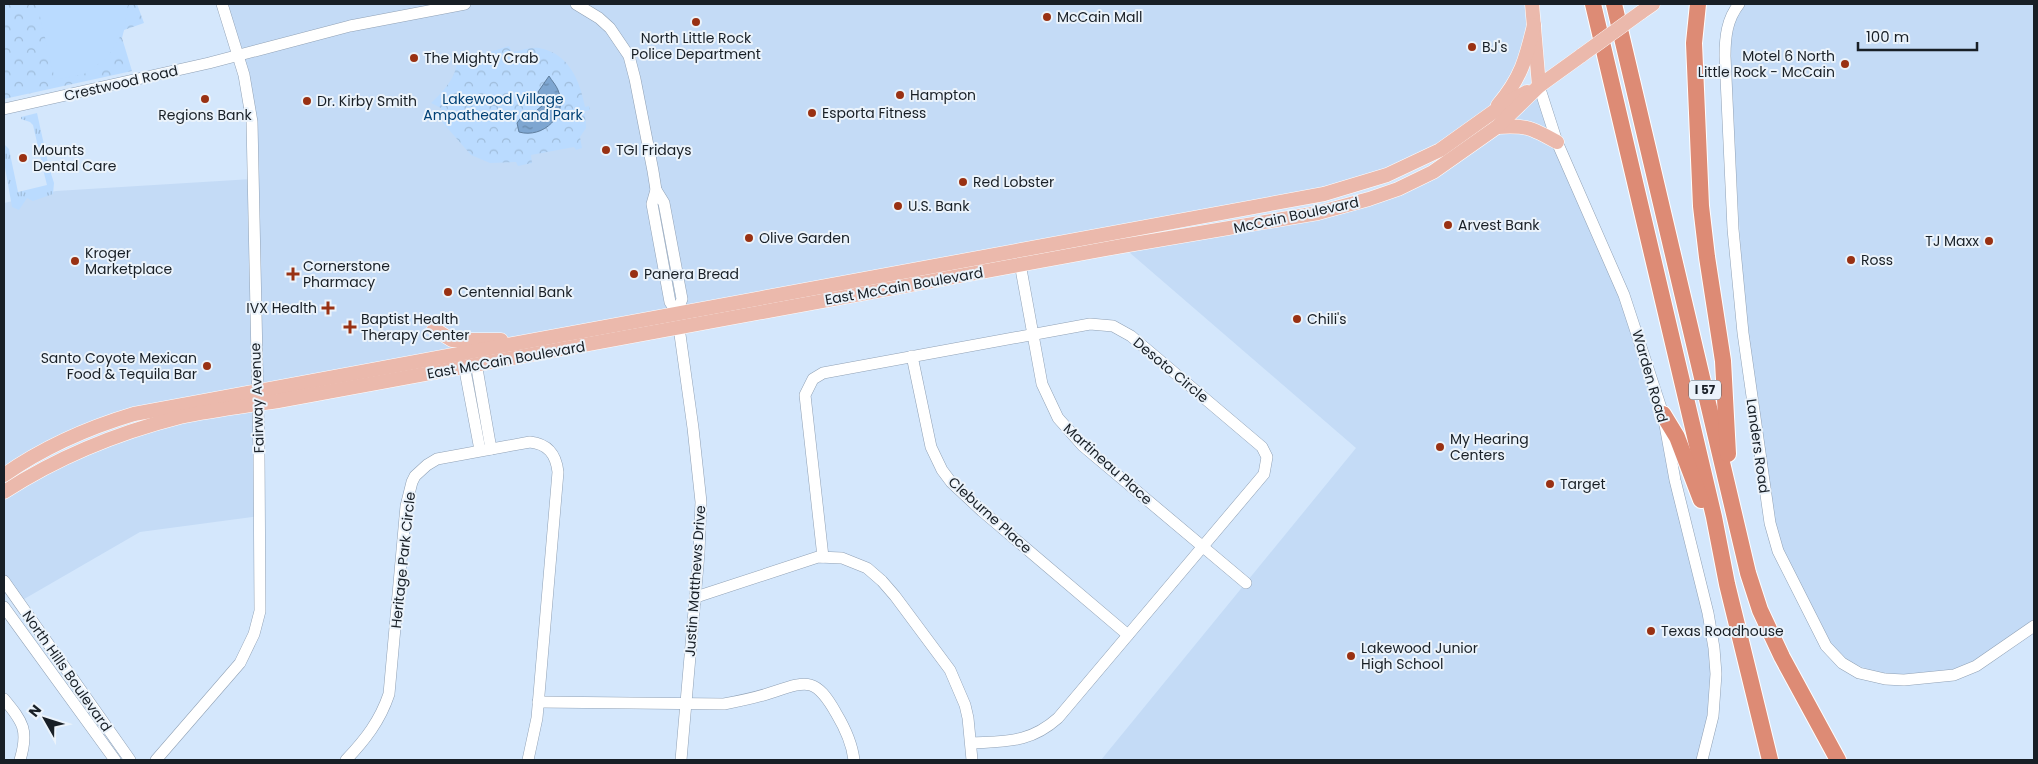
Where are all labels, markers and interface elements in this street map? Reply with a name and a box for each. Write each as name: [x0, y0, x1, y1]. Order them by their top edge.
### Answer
place label: McCain Mall: [1057, 7, 1142, 27]
marker: McCain Mall: [1041, 11, 1053, 23]
marker: North Little Rock Police Department: [690, 16, 702, 28]
scale bar: [1858, 20, 1977, 52]
text: 100 m: [1866, 26, 1909, 47]
place label: North Little Rock Police Department: [631, 28, 761, 64]
place label: BJ's: [1482, 37, 1508, 57]
marker: BJ's: [1466, 41, 1478, 53]
place label: Motel 6 North Little Rock - McCain: [1698, 46, 1835, 82]
place label: The Mighty Crab: [424, 48, 539, 68]
marker: The Mighty Crab: [408, 52, 420, 64]
marker: Motel 6 North Little Rock - McCain: [1839, 58, 1851, 70]
street label: Crestwood Road: [62, 60, 180, 106]
place label: Hampton: [910, 85, 976, 105]
park label: Lakewood Village Ampatheater and Park: [423, 89, 583, 125]
marker: Hampton: [894, 89, 906, 101]
place label: Dr. Kirby Smith: [317, 91, 417, 111]
marker: Regions Bank: [199, 93, 211, 105]
marker: Dr. Kirby Smith: [301, 95, 313, 107]
place label: Esporta Fitness: [822, 103, 926, 123]
place label: Regions Bank: [158, 105, 252, 125]
marker: Esporta Fitness: [806, 107, 818, 119]
place label: Mounts Dental Care: [33, 140, 117, 176]
place label: TGI Fridays: [616, 140, 692, 160]
marker: TGI Fridays: [600, 144, 612, 156]
marker: Mounts Dental Care: [17, 152, 29, 164]
place label: Red Lobster: [973, 172, 1054, 192]
marker: Red Lobster: [957, 176, 969, 188]
street label: McCain Boulevard: [1232, 192, 1360, 238]
place label: U.S. Bank: [908, 196, 970, 216]
marker: U.S. Bank: [892, 200, 904, 212]
place label: Arvest Bank: [1458, 215, 1540, 235]
marker: Arvest Bank: [1442, 219, 1454, 231]
place label: Olive Garden: [759, 228, 850, 248]
place label: TJ Maxx: [1925, 231, 1979, 251]
marker: Olive Garden: [743, 232, 755, 244]
marker: TJ Maxx: [1983, 235, 1995, 247]
place label: Kroger Marketplace: [85, 243, 173, 279]
place label: Ross: [1861, 250, 1893, 270]
marker: Ross: [1845, 254, 1857, 266]
marker: Kroger Marketplace: [69, 255, 81, 267]
place label: Cornerstone Pharmacy: [303, 256, 390, 292]
street label: East McCain Boulevard: [823, 262, 985, 310]
place label: Panera Bread: [644, 264, 739, 284]
marker: Cornerstone Pharmacy: [287, 268, 299, 280]
marker: Panera Bread: [628, 268, 640, 280]
place label: Centennial Bank: [458, 282, 573, 302]
marker: Centennial Bank: [442, 286, 454, 298]
place label: IVX Health: [246, 298, 317, 318]
marker: IVX Health: [321, 301, 335, 315]
place label: Baptist Health Therapy Center: [361, 309, 469, 345]
place label: Chili's: [1307, 309, 1347, 329]
marker: Chili's: [1291, 313, 1303, 325]
marker: Baptist Health Therapy Center: [343, 320, 357, 334]
street label: Warden Road: [1627, 327, 1673, 425]
street label: Desoto Circle: [1129, 333, 1213, 408]
street label: East McCain Boulevard: [425, 336, 587, 384]
street label: Fairway Avenue: [245, 342, 269, 453]
place label: Santo Coyote Mexican Food & Tequila Bar: [41, 348, 197, 384]
marker: Santo Coyote Mexican Food & Tequila Bar: [201, 360, 213, 372]
road number: I 57: [1689, 380, 1721, 400]
street label: Landers Road: [1741, 397, 1775, 495]
street label: Martineau Place: [1059, 419, 1157, 510]
place label: My Hearing Centers: [1450, 429, 1529, 465]
marker: My Hearing Centers: [1434, 441, 1446, 453]
street label: Cleburne Place: [944, 472, 1036, 558]
place label: Target: [1560, 474, 1606, 494]
marker: Target: [1544, 478, 1556, 490]
street label: Heritage Park Circle: [386, 490, 420, 629]
street label: Justin Matthews Drive: [680, 504, 710, 657]
street label: North Hills Boulevard: [19, 607, 115, 735]
place label: Texas Roadhouse: [1661, 621, 1784, 641]
marker: Texas Roadhouse: [1645, 625, 1657, 637]
place label: Lakewood Junior High School: [1361, 638, 1478, 674]
marker: Lakewood Junior High School: [1345, 650, 1357, 662]
north arrow: [20, 694, 70, 744]

